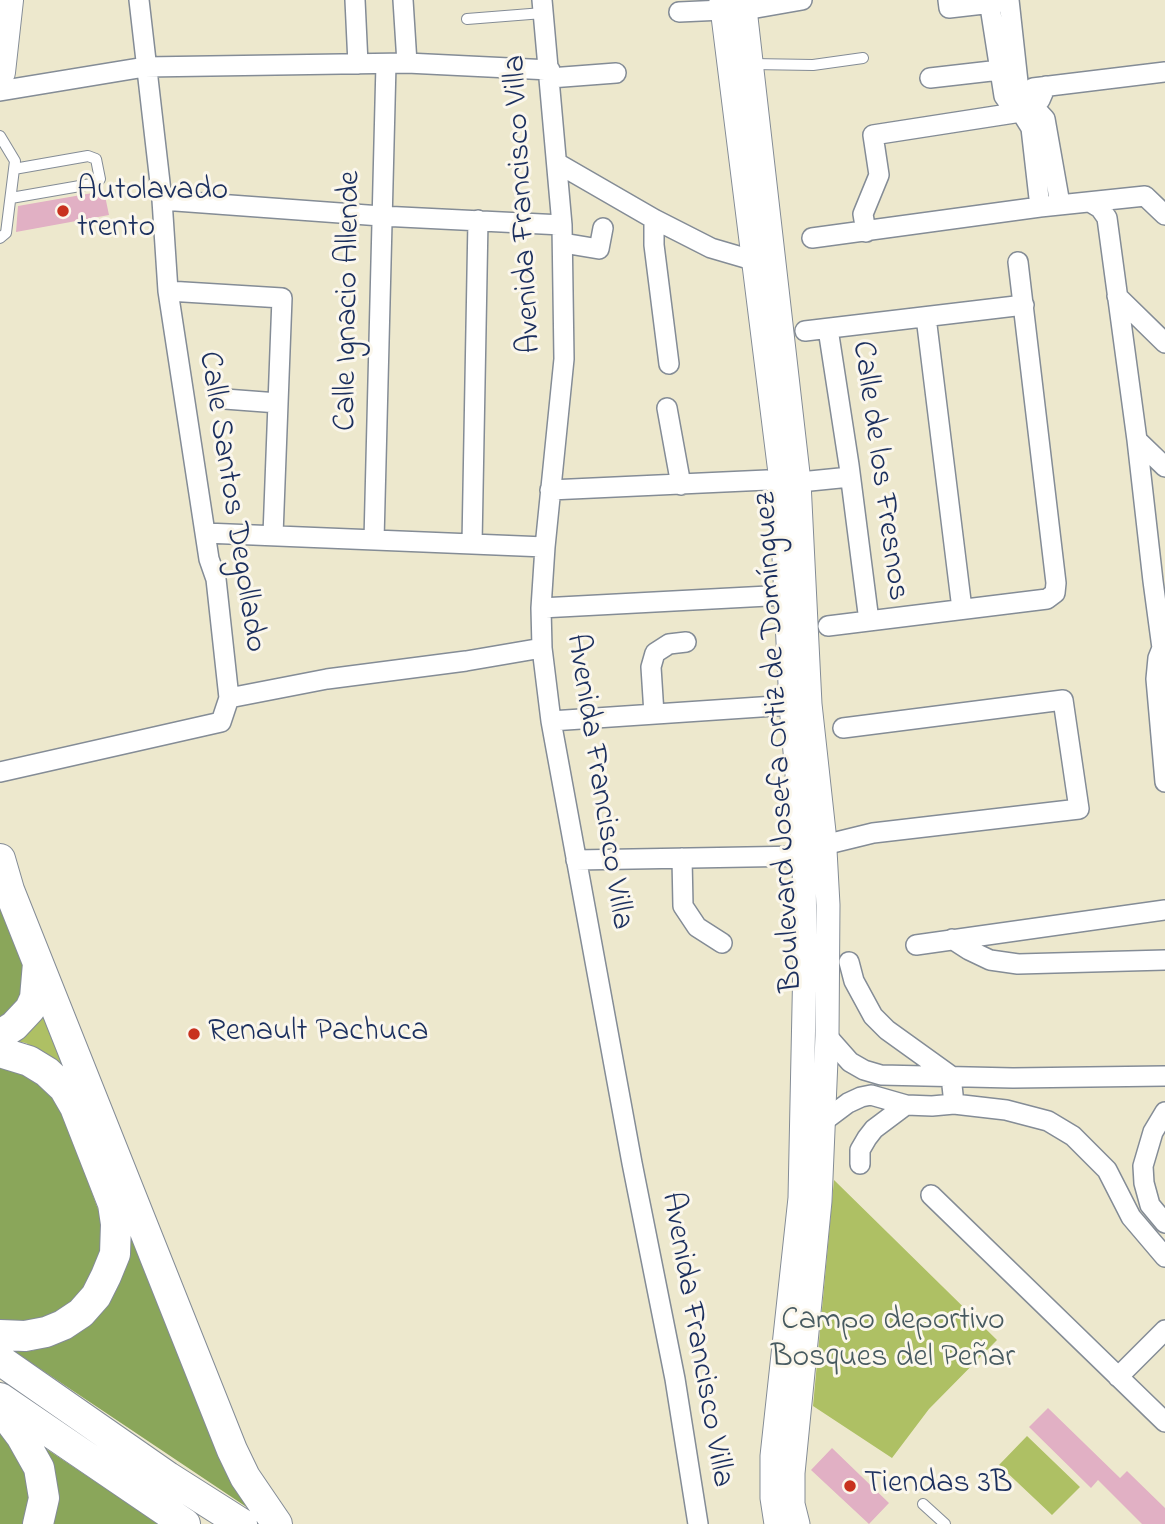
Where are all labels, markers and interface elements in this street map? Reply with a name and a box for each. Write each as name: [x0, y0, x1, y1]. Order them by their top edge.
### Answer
street label: Avenida Francisco Villa: [498, 54, 552, 354]
street label: Calle Ignacio Allende: [329, 170, 371, 432]
place label: Autolavado trento: [77, 174, 228, 249]
marker: Autolavado trento: [55, 203, 71, 219]
street label: Calle de los Fresnos: [841, 339, 915, 603]
street label: Calle Santos Degollado: [187, 349, 273, 655]
street label: Boulevard Josefa Ortiz de Domínguez: [749, 491, 813, 993]
street label: Avenida Francisco Villa: [555, 631, 639, 933]
place label: Renault Pachuca: [208, 1015, 428, 1053]
marker: Renault Pachuca: [186, 1026, 202, 1042]
street label: Avenida Francisco Villa: [650, 1190, 740, 1490]
park label: Campo deportivo Bosques del Peñar: [771, 1304, 1015, 1379]
place label: Tiendas 3B: [864, 1467, 1013, 1505]
marker: Tiendas 3B: [842, 1478, 858, 1494]

